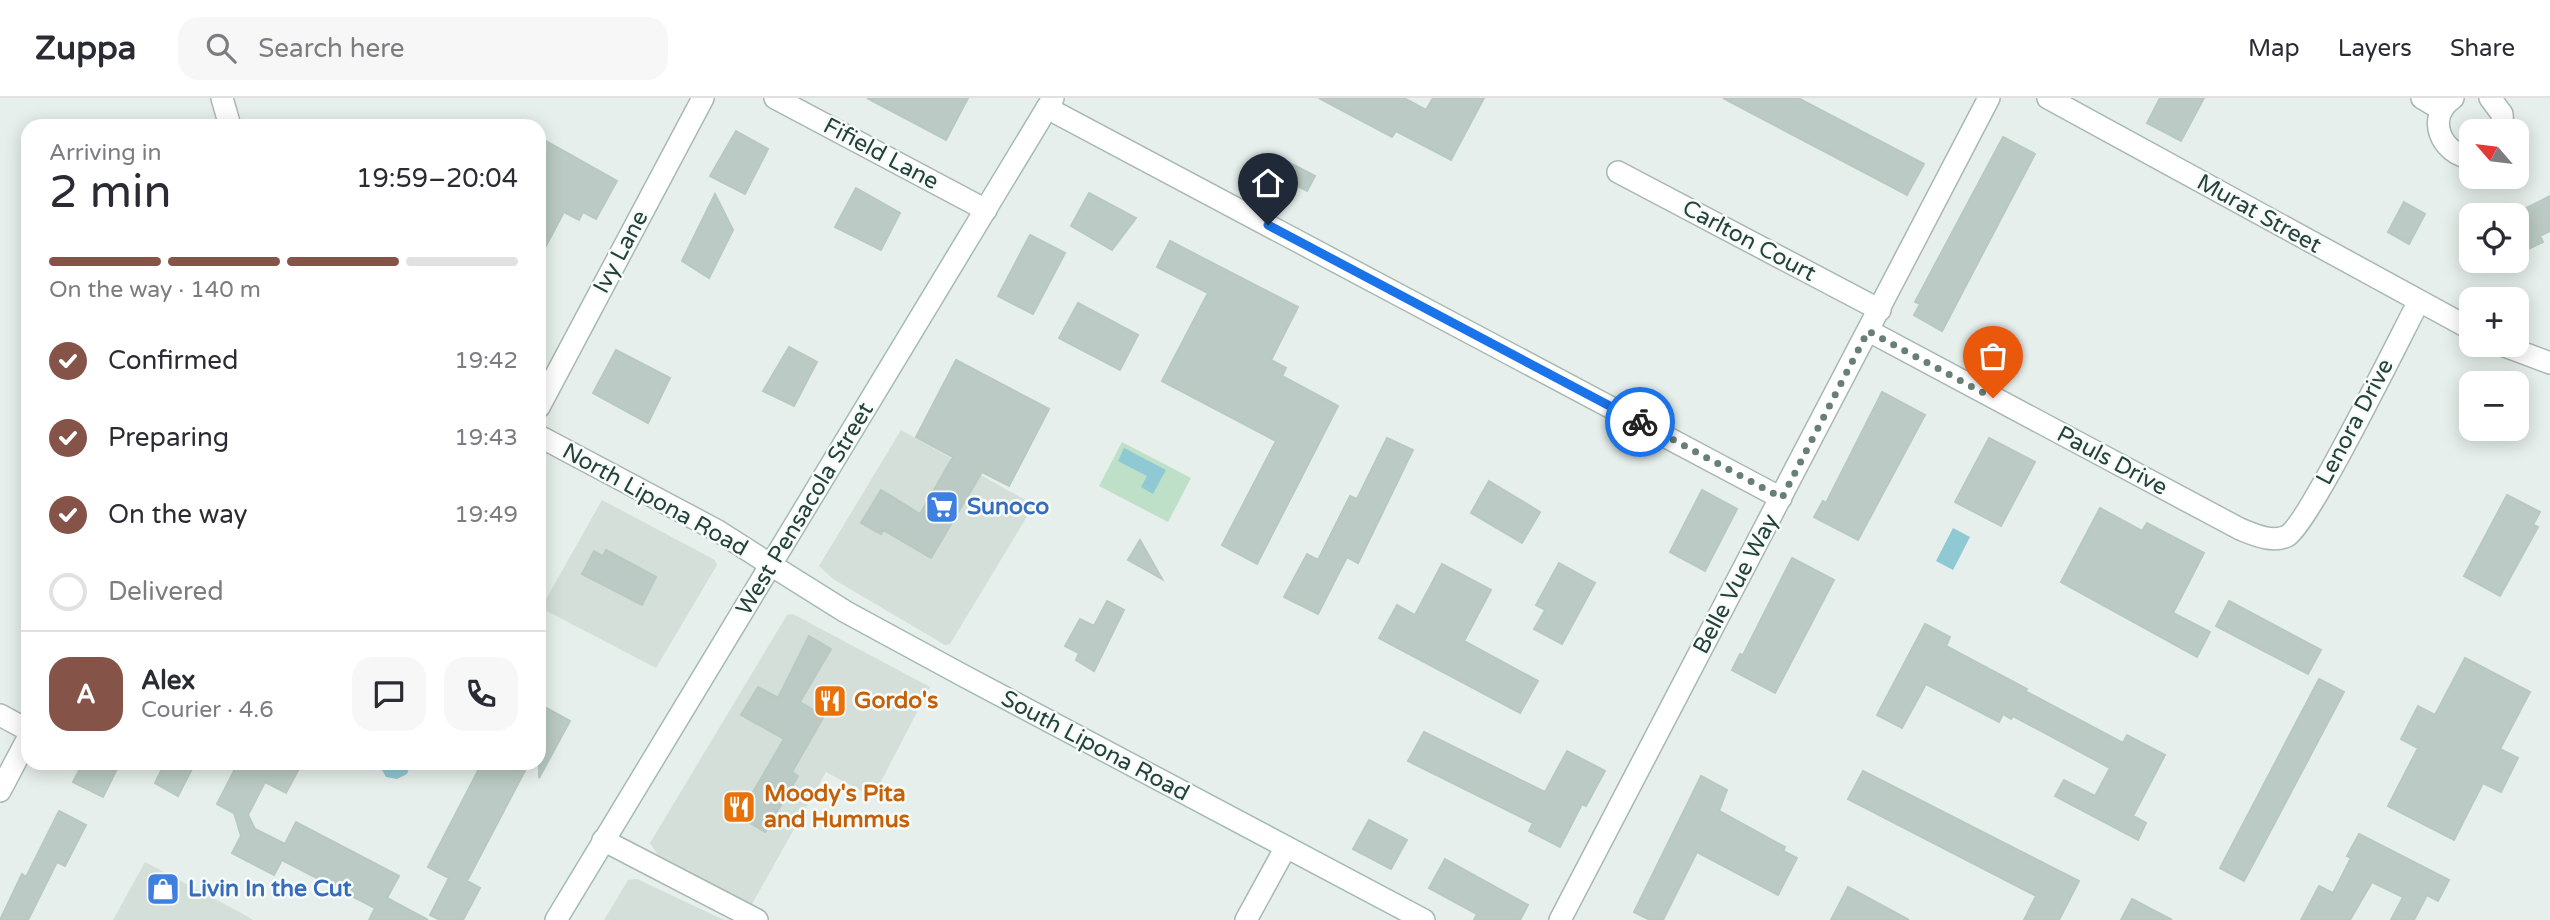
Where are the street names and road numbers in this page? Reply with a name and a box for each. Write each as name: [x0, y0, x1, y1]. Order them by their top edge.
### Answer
street label: Fifield Lane: [819, 112, 943, 196]
street label: Murat Street: [2192, 168, 2326, 260]
street label: Carlton Court: [1677, 194, 1821, 288]
street label: Ivy Lane: [587, 206, 655, 298]
street label: Lenora Drive: [2310, 354, 2400, 490]
street label: West Pensacola Street: [730, 397, 880, 621]
street label: Pauls Drive: [2052, 420, 2172, 502]
street label: North Lipona Road: [557, 437, 753, 563]
street label: Belle Vue Way: [1687, 509, 1785, 659]
street label: South Lipona Road: [996, 685, 1194, 807]

